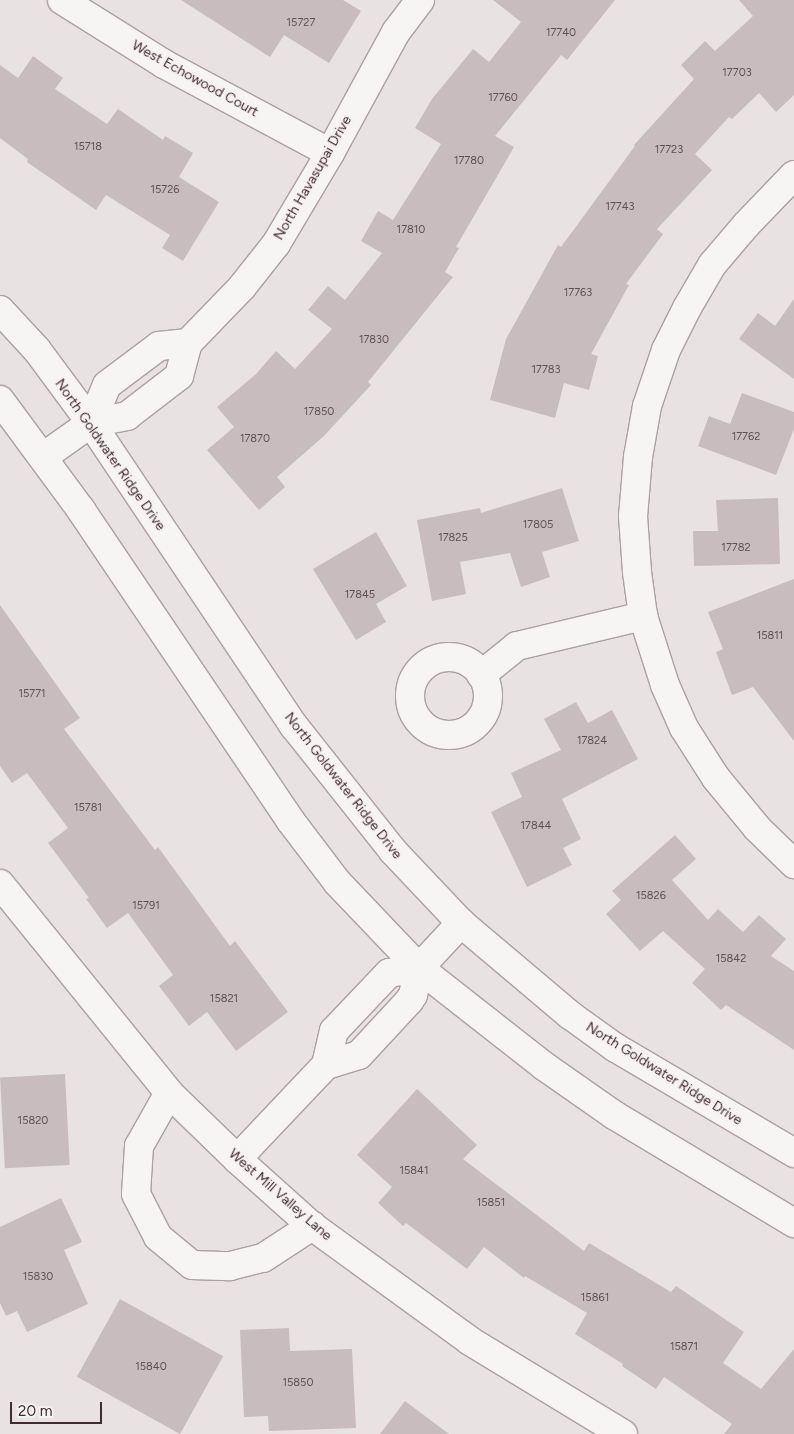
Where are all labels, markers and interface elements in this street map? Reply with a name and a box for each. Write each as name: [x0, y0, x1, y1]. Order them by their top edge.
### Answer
house number: 15727: [287, 16, 315, 30]
house number: 17740: [546, 26, 576, 40]
street label: West Echowood Court: [129, 37, 261, 121]
house number: 17703: [722, 66, 752, 80]
house number: 17760: [488, 91, 518, 105]
street label: North Havasupai Drive: [271, 113, 355, 243]
house number: 15718: [74, 140, 102, 154]
house number: 17723: [655, 143, 683, 157]
house number: 17780: [454, 154, 484, 168]
house number: 15726: [150, 183, 180, 197]
house number: 17743: [605, 200, 635, 214]
house number: 17810: [397, 223, 425, 237]
house number: 17763: [564, 286, 592, 300]
house number: 17830: [359, 333, 389, 347]
house number: 17783: [531, 363, 561, 377]
street label: North Goldwater Ridge Drive: [51, 376, 169, 534]
house number: 17850: [304, 405, 334, 419]
house number: 17762: [732, 430, 760, 444]
house number: 17870: [240, 432, 270, 446]
house number: 17805: [523, 518, 553, 532]
house number: 17825: [438, 531, 468, 545]
house number: 17782: [721, 541, 751, 555]
house number: 17845: [345, 588, 375, 602]
house number: 15811: [757, 629, 783, 643]
house number: 15771: [18, 687, 46, 701]
street label: North Goldwater Ridge Drive: [281, 709, 405, 863]
house number: 17824: [577, 734, 607, 748]
house number: 15781: [74, 801, 102, 815]
house number: 17844: [521, 819, 551, 833]
house number: 15826: [636, 889, 666, 903]
house number: 15791: [132, 899, 160, 913]
house number: 15842: [716, 952, 746, 966]
house number: 15821: [210, 992, 238, 1006]
street label: North Goldwater Ridge Drive: [583, 1019, 745, 1129]
house number: 15820: [18, 1114, 48, 1128]
street label: West Mill Valley Lane: [225, 1146, 335, 1244]
house number: 15841: [400, 1164, 428, 1178]
house number: 15851: [477, 1196, 505, 1210]
house number: 15830: [23, 1270, 53, 1284]
house number: 15861: [581, 1291, 609, 1305]
house number: 15871: [670, 1340, 698, 1354]
house number: 15840: [135, 1360, 167, 1374]
house number: 15850: [283, 1376, 313, 1390]
scale bar: [12, 1392, 105, 1424]
text: 20 m: [18, 1402, 52, 1420]

